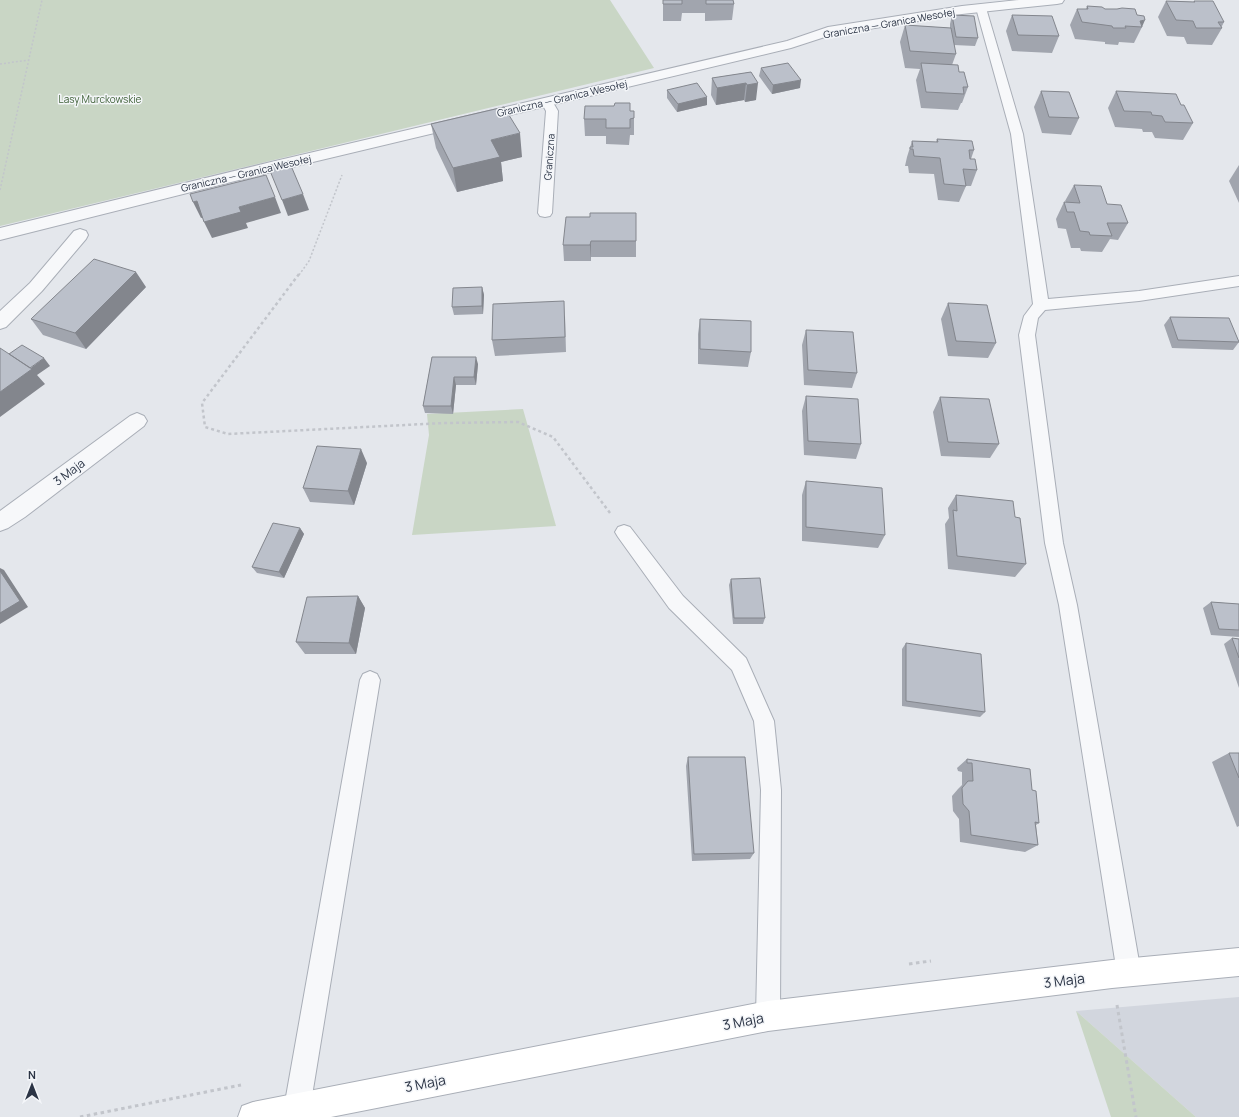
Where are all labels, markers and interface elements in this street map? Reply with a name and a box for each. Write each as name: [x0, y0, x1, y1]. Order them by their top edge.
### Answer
street label: Graniczna — Granica Wesołej: [822, 5, 956, 41]
street label: Graniczna — Granica Wesołej: [495, 76, 629, 120]
park label: Lasy Murckowskie: [59, 92, 142, 106]
street label: Graniczna: [540, 133, 558, 181]
street label: Graniczna — Granica Wesołej: [179, 151, 313, 195]
street label: 3 Maja: [50, 455, 88, 489]
street label: 3 Maja: [1042, 968, 1086, 992]
street label: 3 Maja: [721, 1008, 765, 1034]
north arrow: [12, 1065, 52, 1105]
text: N: [28, 1067, 36, 1082]
street label: 3 Maja: [403, 1070, 447, 1096]

